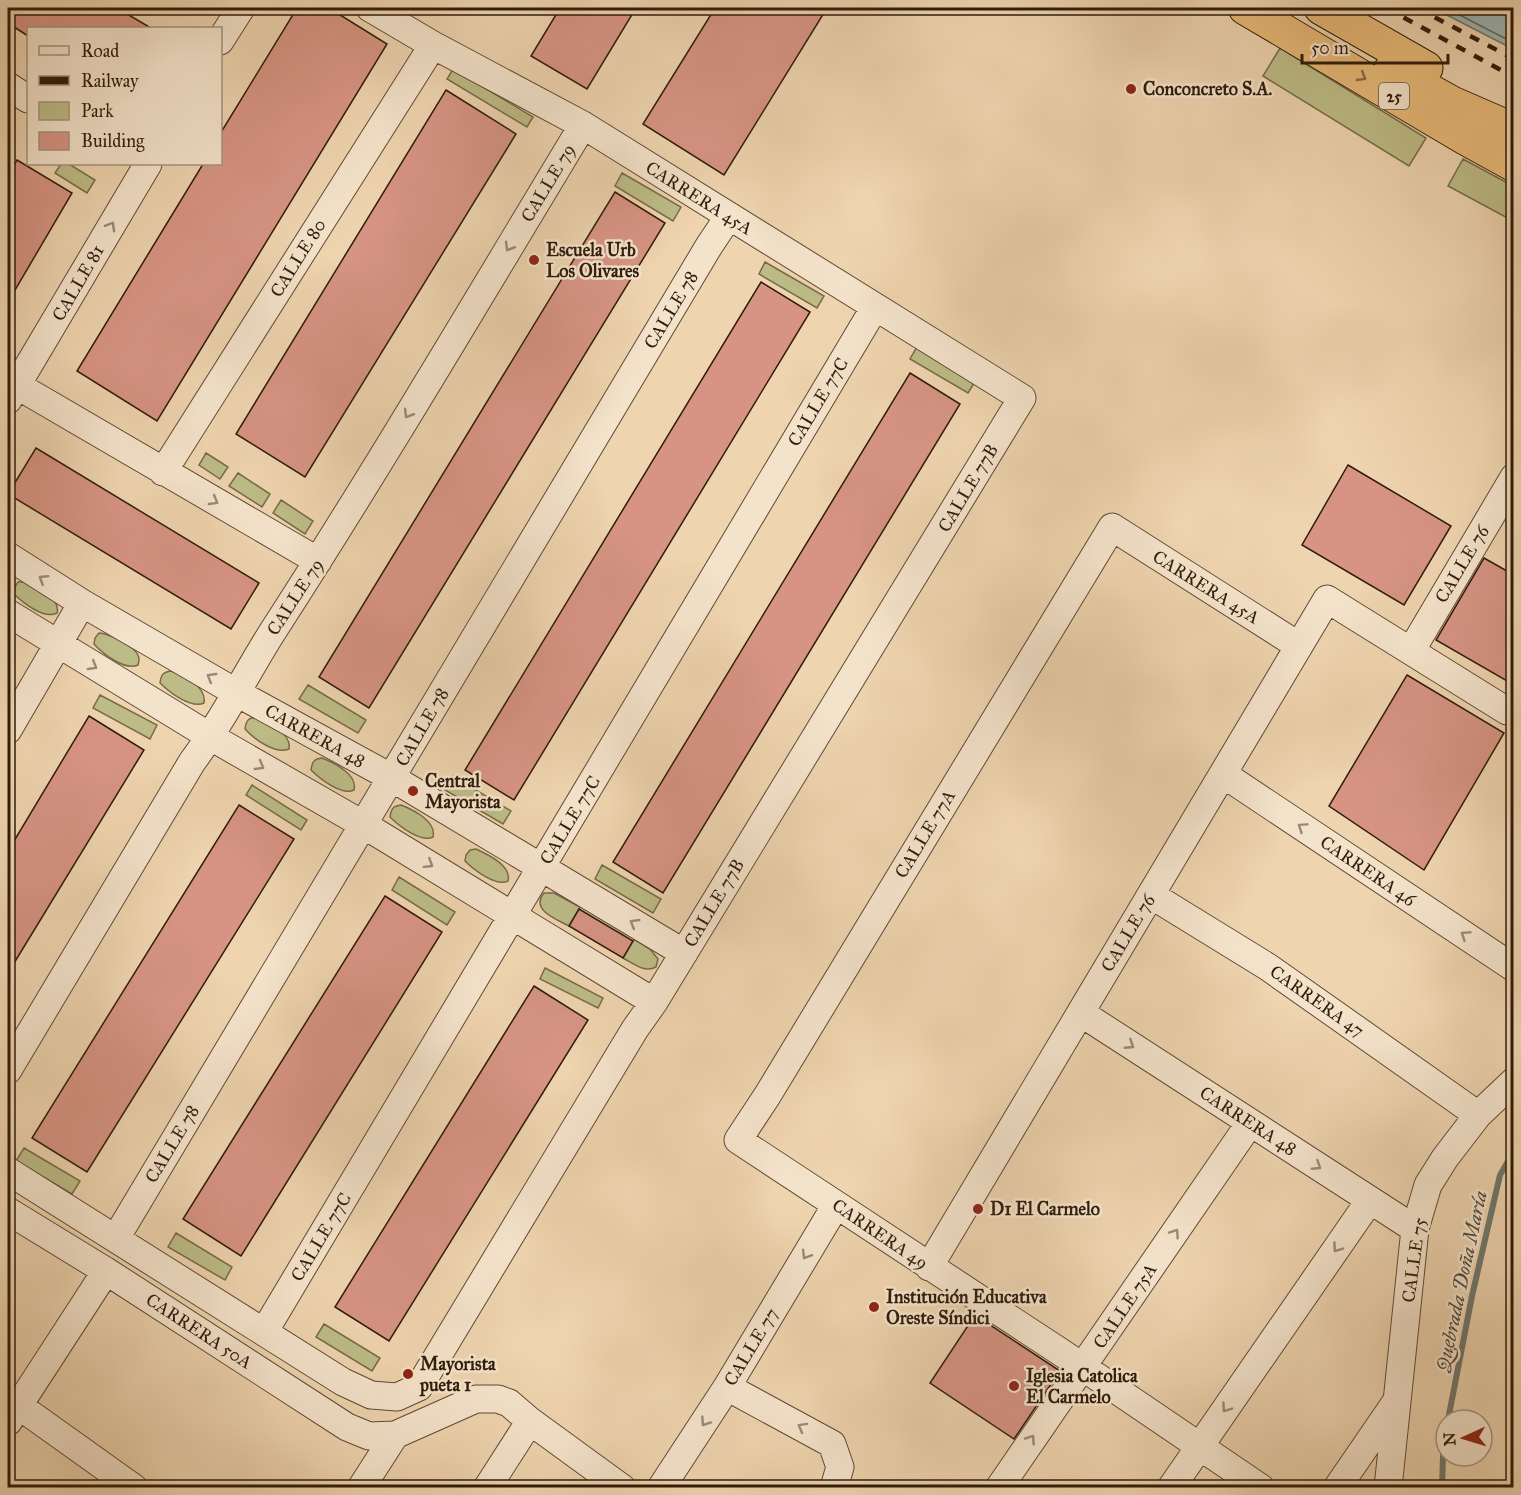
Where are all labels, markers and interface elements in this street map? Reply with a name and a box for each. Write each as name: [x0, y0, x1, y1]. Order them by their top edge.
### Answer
legend: [27, 27, 222, 165]
scale bar: [1302, 27, 1448, 65]
text: 50 m: [1311, 37, 1349, 59]
text: Road: [81, 40, 119, 62]
text: Railway: [81, 70, 139, 92]
one-way arrow: [1356, 70, 1366, 81]
place label: Conconcreto S.A.: [1143, 78, 1273, 100]
marker: Conconcreto S.A.: [1124, 82, 1138, 96]
road number: 25: [1379, 83, 1409, 109]
text: Park: [81, 100, 114, 122]
text: Building: [81, 130, 145, 153]
street label: CALLE 79: [516, 140, 580, 226]
street label: CARRERA 45A: [642, 156, 756, 240]
street label: CALLE 80: [265, 215, 331, 301]
one-way arrow: [104, 222, 115, 232]
place label: Escuela Urb Los Olivares: [546, 239, 640, 282]
street label: CALLE 81: [47, 241, 109, 325]
one-way arrow: [505, 241, 517, 251]
marker: Escuela Urb Los Olivares: [527, 253, 541, 267]
street label: CALLE 78: [639, 267, 703, 353]
street label: CALLE 77C: [783, 354, 853, 450]
one-way arrow: [403, 408, 415, 418]
street label: CALLE 77B: [933, 440, 1003, 536]
one-way arrow: [208, 494, 218, 505]
street label: CALLE 76: [1430, 521, 1494, 607]
street label: CARRERA 45A: [1149, 545, 1263, 629]
street label: CALLE 79: [262, 555, 328, 639]
one-way arrow: [39, 574, 49, 586]
one-way arrow: [87, 658, 97, 670]
one-way arrow: [207, 673, 217, 685]
street label: CALLE 78: [391, 684, 453, 770]
street label: CARRERA 48: [261, 700, 369, 772]
one-way arrow: [254, 758, 265, 770]
place label: Central Mayorista: [425, 770, 501, 814]
street label: CALLE 77C: [535, 772, 605, 868]
marker: Central Mayorista: [406, 784, 420, 798]
street label: CALLE 77A: [890, 786, 960, 882]
one-way arrow: [1298, 823, 1309, 834]
street label: CARRERA 46: [1316, 831, 1421, 911]
street label: CALLE 77B: [679, 855, 749, 951]
one-way arrow: [423, 857, 433, 869]
street label: CALLE 76: [1096, 890, 1160, 976]
one-way arrow: [630, 919, 640, 930]
one-way arrow: [1461, 931, 1471, 943]
street label: CARRERA 47: [1266, 960, 1368, 1042]
one-way arrow: [1123, 1038, 1134, 1049]
street label: CARRERA 48: [1196, 1082, 1300, 1160]
street label: CALLE 78: [140, 1101, 204, 1187]
one-way arrow: [1311, 1158, 1321, 1170]
street label: CALLE 77C: [286, 1189, 356, 1285]
water label: Quebrada Doña María: [1430, 1189, 1492, 1374]
street label: CARRERA 49: [828, 1194, 932, 1274]
place label: D1 El Carmelo: [990, 1198, 1100, 1220]
marker: D1 El Carmelo: [971, 1202, 985, 1216]
street label: CALLE 75: [1397, 1215, 1431, 1304]
one-way arrow: [1167, 1229, 1178, 1240]
one-way arrow: [1333, 1241, 1344, 1252]
one-way arrow: [802, 1249, 814, 1259]
street label: CALLE 75A: [1089, 1259, 1161, 1353]
place label: Institución Educativa Oreste Síndici: [886, 1286, 1047, 1329]
street label: CARRERA 50A: [142, 1288, 256, 1374]
marker: Institución Educativa Oreste Síndici: [867, 1300, 881, 1314]
street label: CALLE 77: [719, 1304, 783, 1390]
place label: Mayorista pueta 1: [419, 1353, 496, 1397]
place label: Iglesia Catolica El Carmelo: [1026, 1365, 1138, 1408]
marker: Mayorista pueta 1: [401, 1367, 415, 1381]
marker: Iglesia Catolica El Carmelo: [1007, 1379, 1021, 1393]
one-way arrow: [1222, 1402, 1233, 1413]
north arrow: [1434, 1408, 1494, 1468]
one-way arrow: [701, 1415, 712, 1426]
one-way arrow: [798, 1423, 809, 1434]
text: N: [1440, 1431, 1459, 1446]
one-way arrow: [1024, 1435, 1035, 1446]

